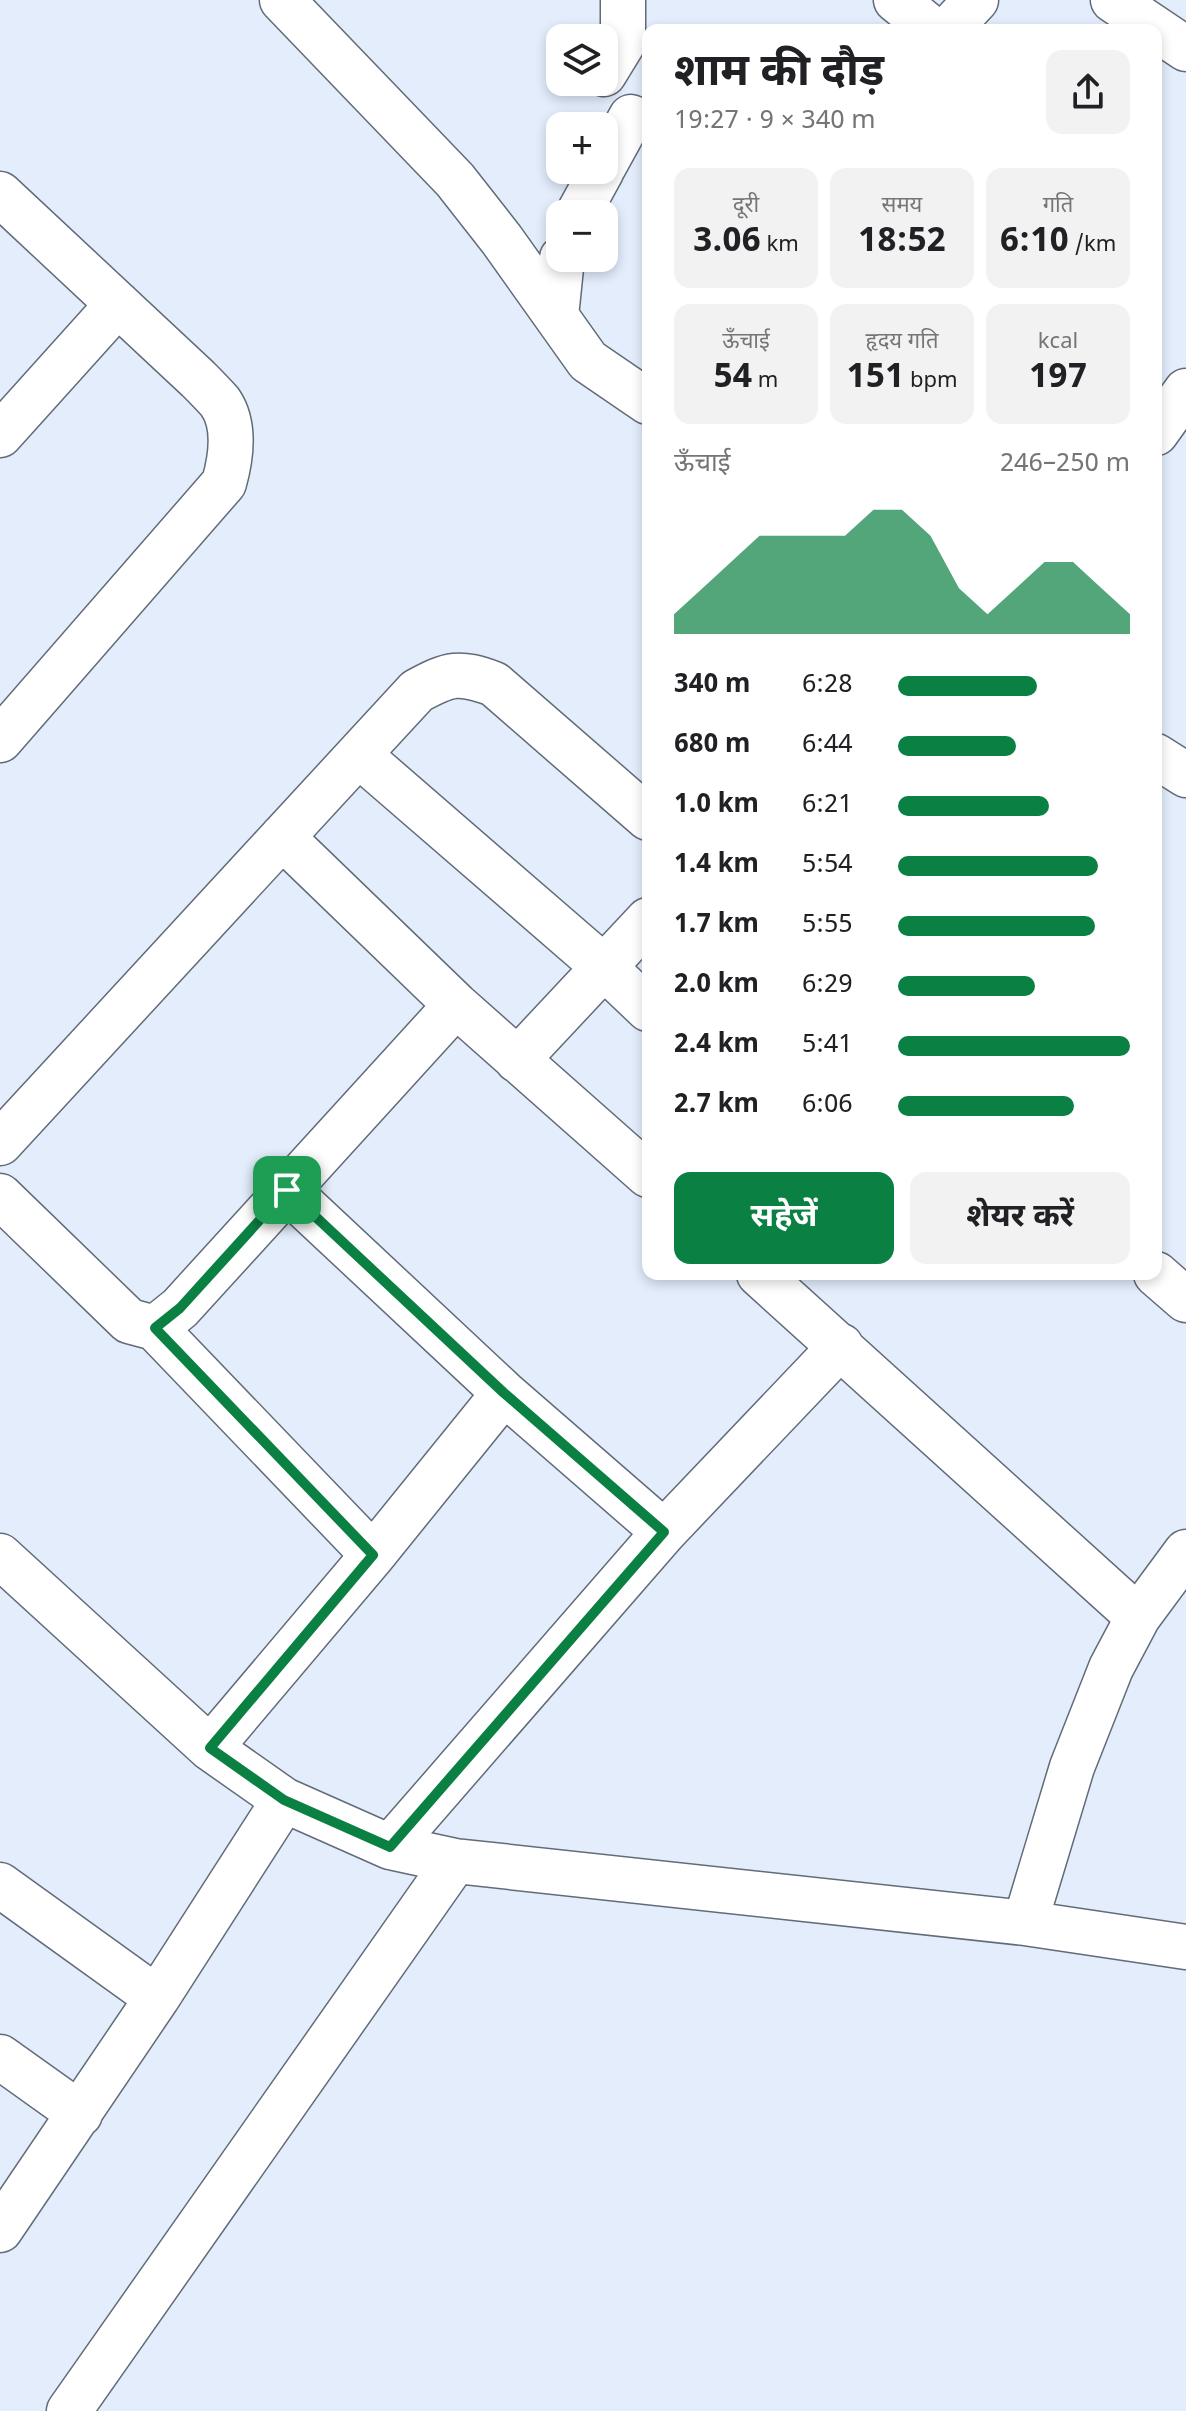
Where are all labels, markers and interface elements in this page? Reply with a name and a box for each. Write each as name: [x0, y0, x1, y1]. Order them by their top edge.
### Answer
map controls: [546, 24, 618, 272]
button: layers: [546, 24, 618, 96]
text: शाम की दौड़: [674, 46, 884, 103]
button: share: [1046, 50, 1130, 134]
text: 19:27 · 9 × 340 m: [674, 105, 876, 139]
button: +: [546, 112, 618, 184]
text: दूरी: [733, 192, 759, 221]
text: समय: [882, 192, 922, 221]
text: गति: [1043, 192, 1073, 221]
button: −: [546, 200, 618, 272]
text: 3.06: [693, 221, 761, 265]
text: 18:52: [858, 221, 946, 265]
text: 6:10: [1000, 221, 1069, 265]
text: km: [761, 231, 799, 260]
text: /km: [1069, 231, 1116, 260]
text: ऊँचाई: [722, 328, 770, 357]
text: हृदय गति: [866, 328, 938, 357]
text: kcal: [1038, 328, 1078, 357]
text: 54: [714, 357, 752, 401]
text: 151: [846, 357, 904, 401]
text: 197: [1029, 357, 1087, 401]
text: m: [752, 367, 778, 396]
text: bpm: [904, 367, 958, 396]
text: ऊँचाई: [674, 448, 730, 482]
text: 246–250 m: [1000, 448, 1130, 482]
text: 340 m: [674, 669, 750, 703]
text: 6:28: [802, 669, 853, 703]
text: 680 m: [674, 729, 750, 763]
text: 6:44: [802, 729, 853, 763]
text: 1.0 km: [674, 789, 759, 823]
text: 6:21: [802, 789, 853, 823]
text: 1.4 km: [674, 849, 759, 883]
text: 5:54: [802, 849, 853, 883]
text: 1.7 km: [674, 909, 759, 943]
text: 5:55: [802, 909, 853, 943]
text: 2.0 km: [674, 969, 759, 1003]
text: 6:29: [802, 969, 853, 1003]
text: 2.4 km: [674, 1029, 759, 1063]
text: 5:41: [802, 1029, 853, 1063]
text: 2.7 km: [674, 1089, 759, 1123]
text: 6:06: [802, 1089, 853, 1123]
pin: [253, 1156, 321, 1224]
icon: arrive: [265, 1168, 309, 1212]
button: सहेजें: [674, 1172, 894, 1264]
button: शेयर करें: [910, 1172, 1130, 1264]

